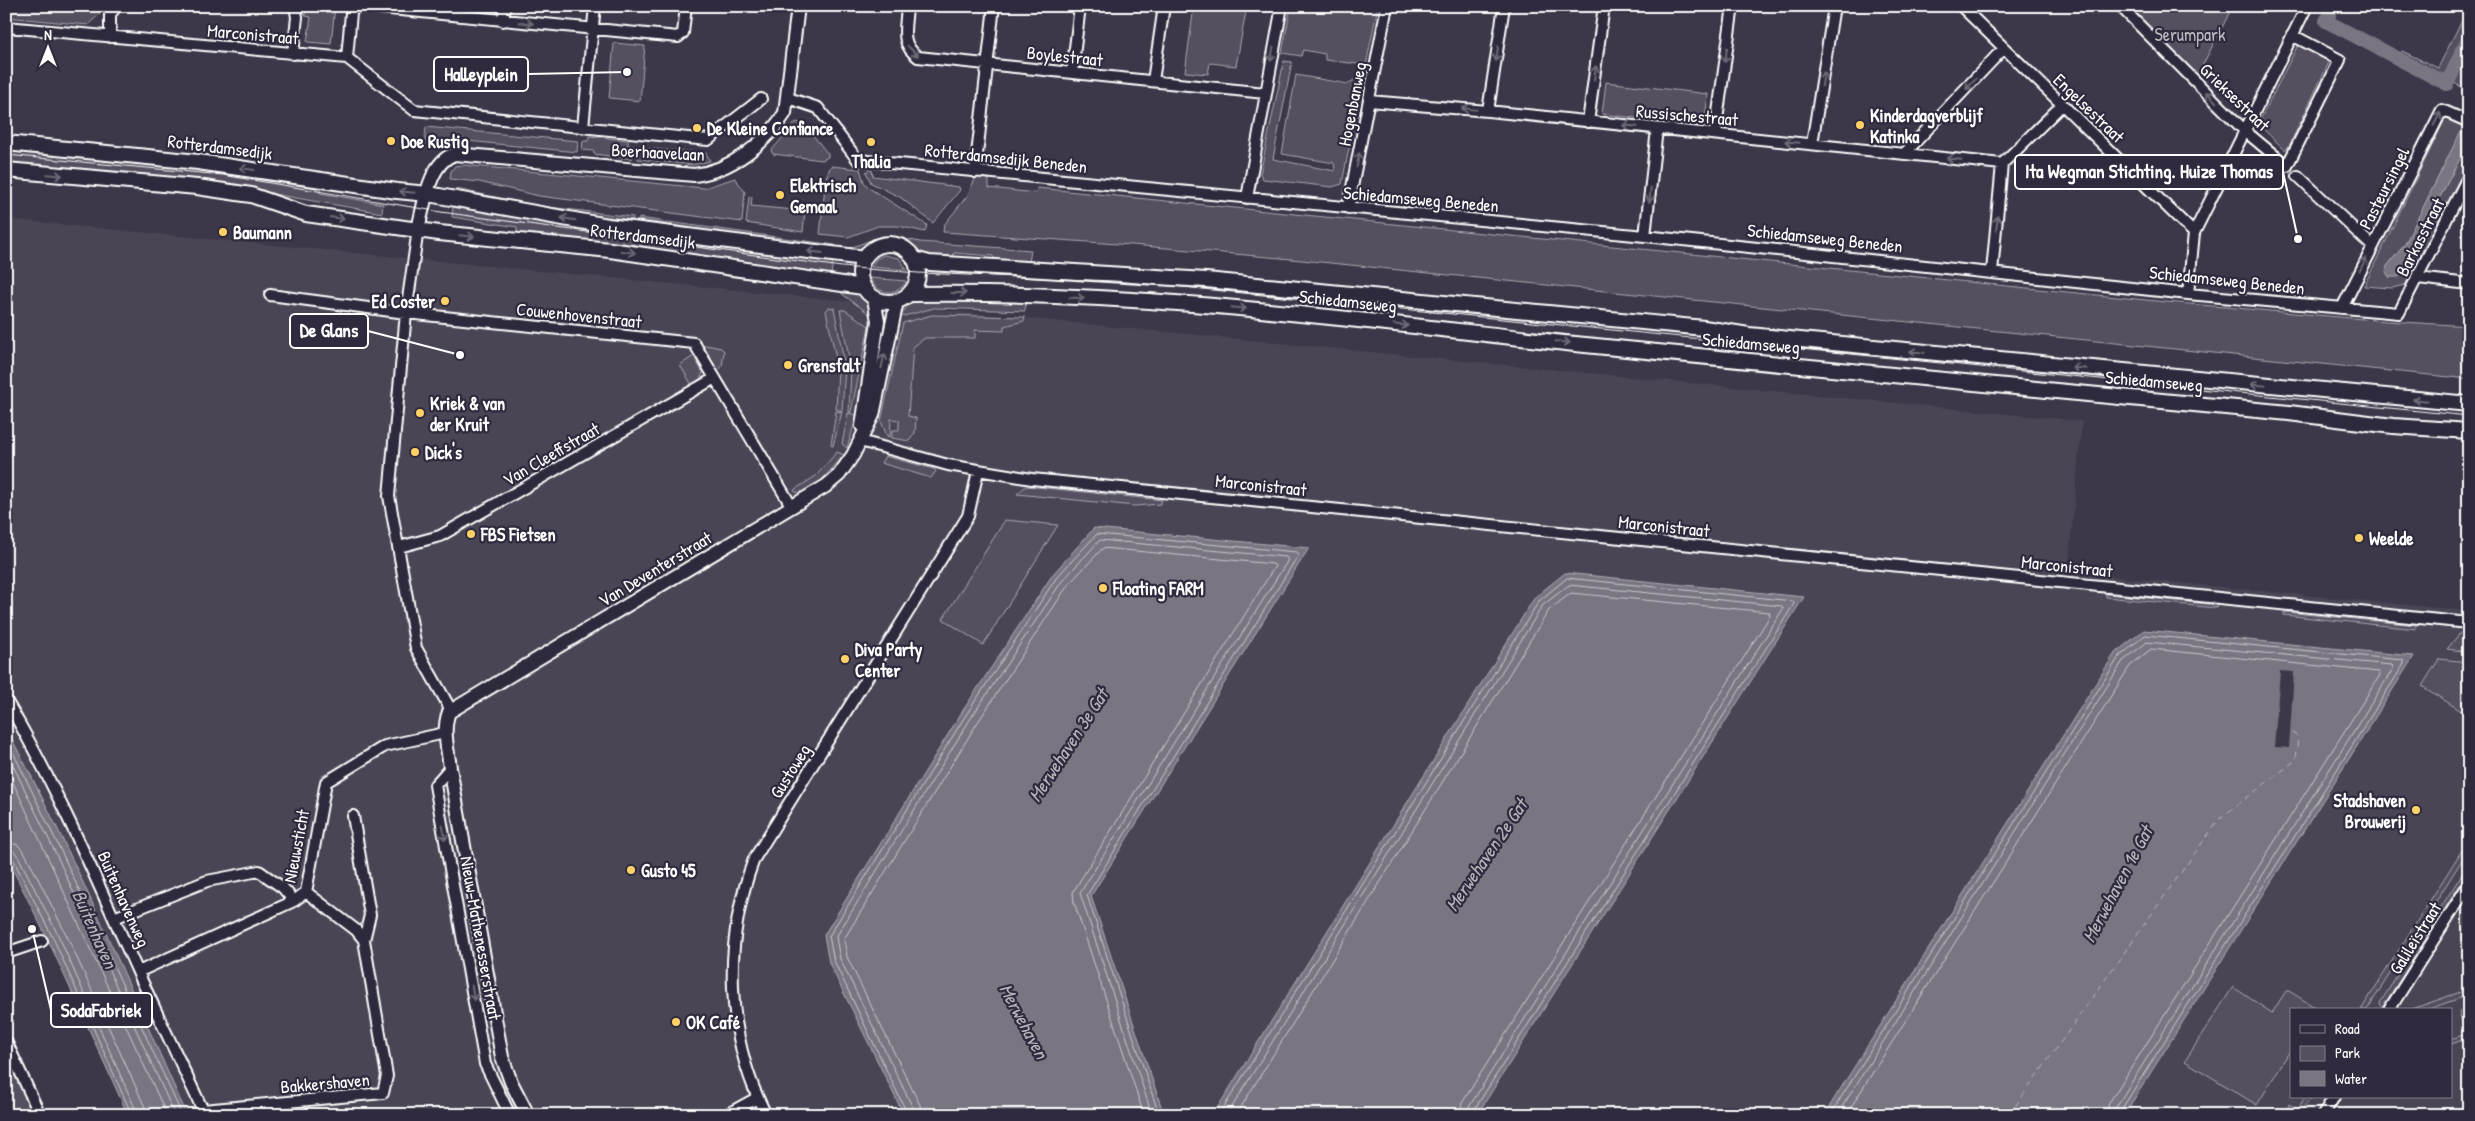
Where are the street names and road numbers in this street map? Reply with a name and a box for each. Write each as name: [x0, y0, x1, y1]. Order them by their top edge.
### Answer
street label: Marconistraat: [206, 18, 300, 51]
street label: Boylestraat: [1026, 40, 1105, 73]
street label: Grieksestraat: [2194, 57, 2276, 137]
street label: Hogenbanweg: [1332, 60, 1372, 148]
street label: Engelsestraat: [2048, 68, 2131, 149]
street label: Russischestraat: [1635, 98, 1740, 132]
street label: Rotterdamsedijk: [166, 128, 274, 166]
street label: Boerhaavelaan: [611, 137, 705, 167]
street label: Rotterdamsedijk Beneden: [924, 137, 1088, 179]
street label: Pasteursingel: [2353, 142, 2415, 233]
street label: Schiedamseweg Beneden: [1342, 180, 1500, 218]
street label: Barkasstraat: [2390, 193, 2451, 281]
street label: Rotterdamsedijk: [589, 217, 697, 255]
street label: Schiedamseweg Beneden: [1746, 217, 1904, 259]
street label: Schiedamseweg Beneden: [2148, 259, 2306, 301]
street label: Schiedamseweg: [1298, 283, 1398, 319]
street label: Couwenhovenstraat: [515, 296, 644, 334]
street label: Schiedamseweg: [1701, 326, 1801, 360]
street label: Schiedamseweg: [2104, 364, 2204, 398]
street label: Van Cleeffstraat: [498, 416, 605, 492]
street label: Marconistraat: [1214, 468, 1309, 502]
street label: Marconistraat: [1617, 509, 1712, 543]
street label: Van Deventerstraat: [594, 525, 717, 613]
street label: Marconistraat: [2020, 549, 2115, 583]
street label: Gustoweg: [764, 739, 816, 803]
street label: Nieuwsticht: [277, 806, 316, 885]
street label: Buitenhavenweg: [93, 848, 155, 950]
street label: Nieuw-Mathenesserstraat: [454, 854, 508, 1023]
street label: Galileïstraat: [2383, 896, 2447, 979]
street label: Bakkershaven: [279, 1067, 371, 1099]

